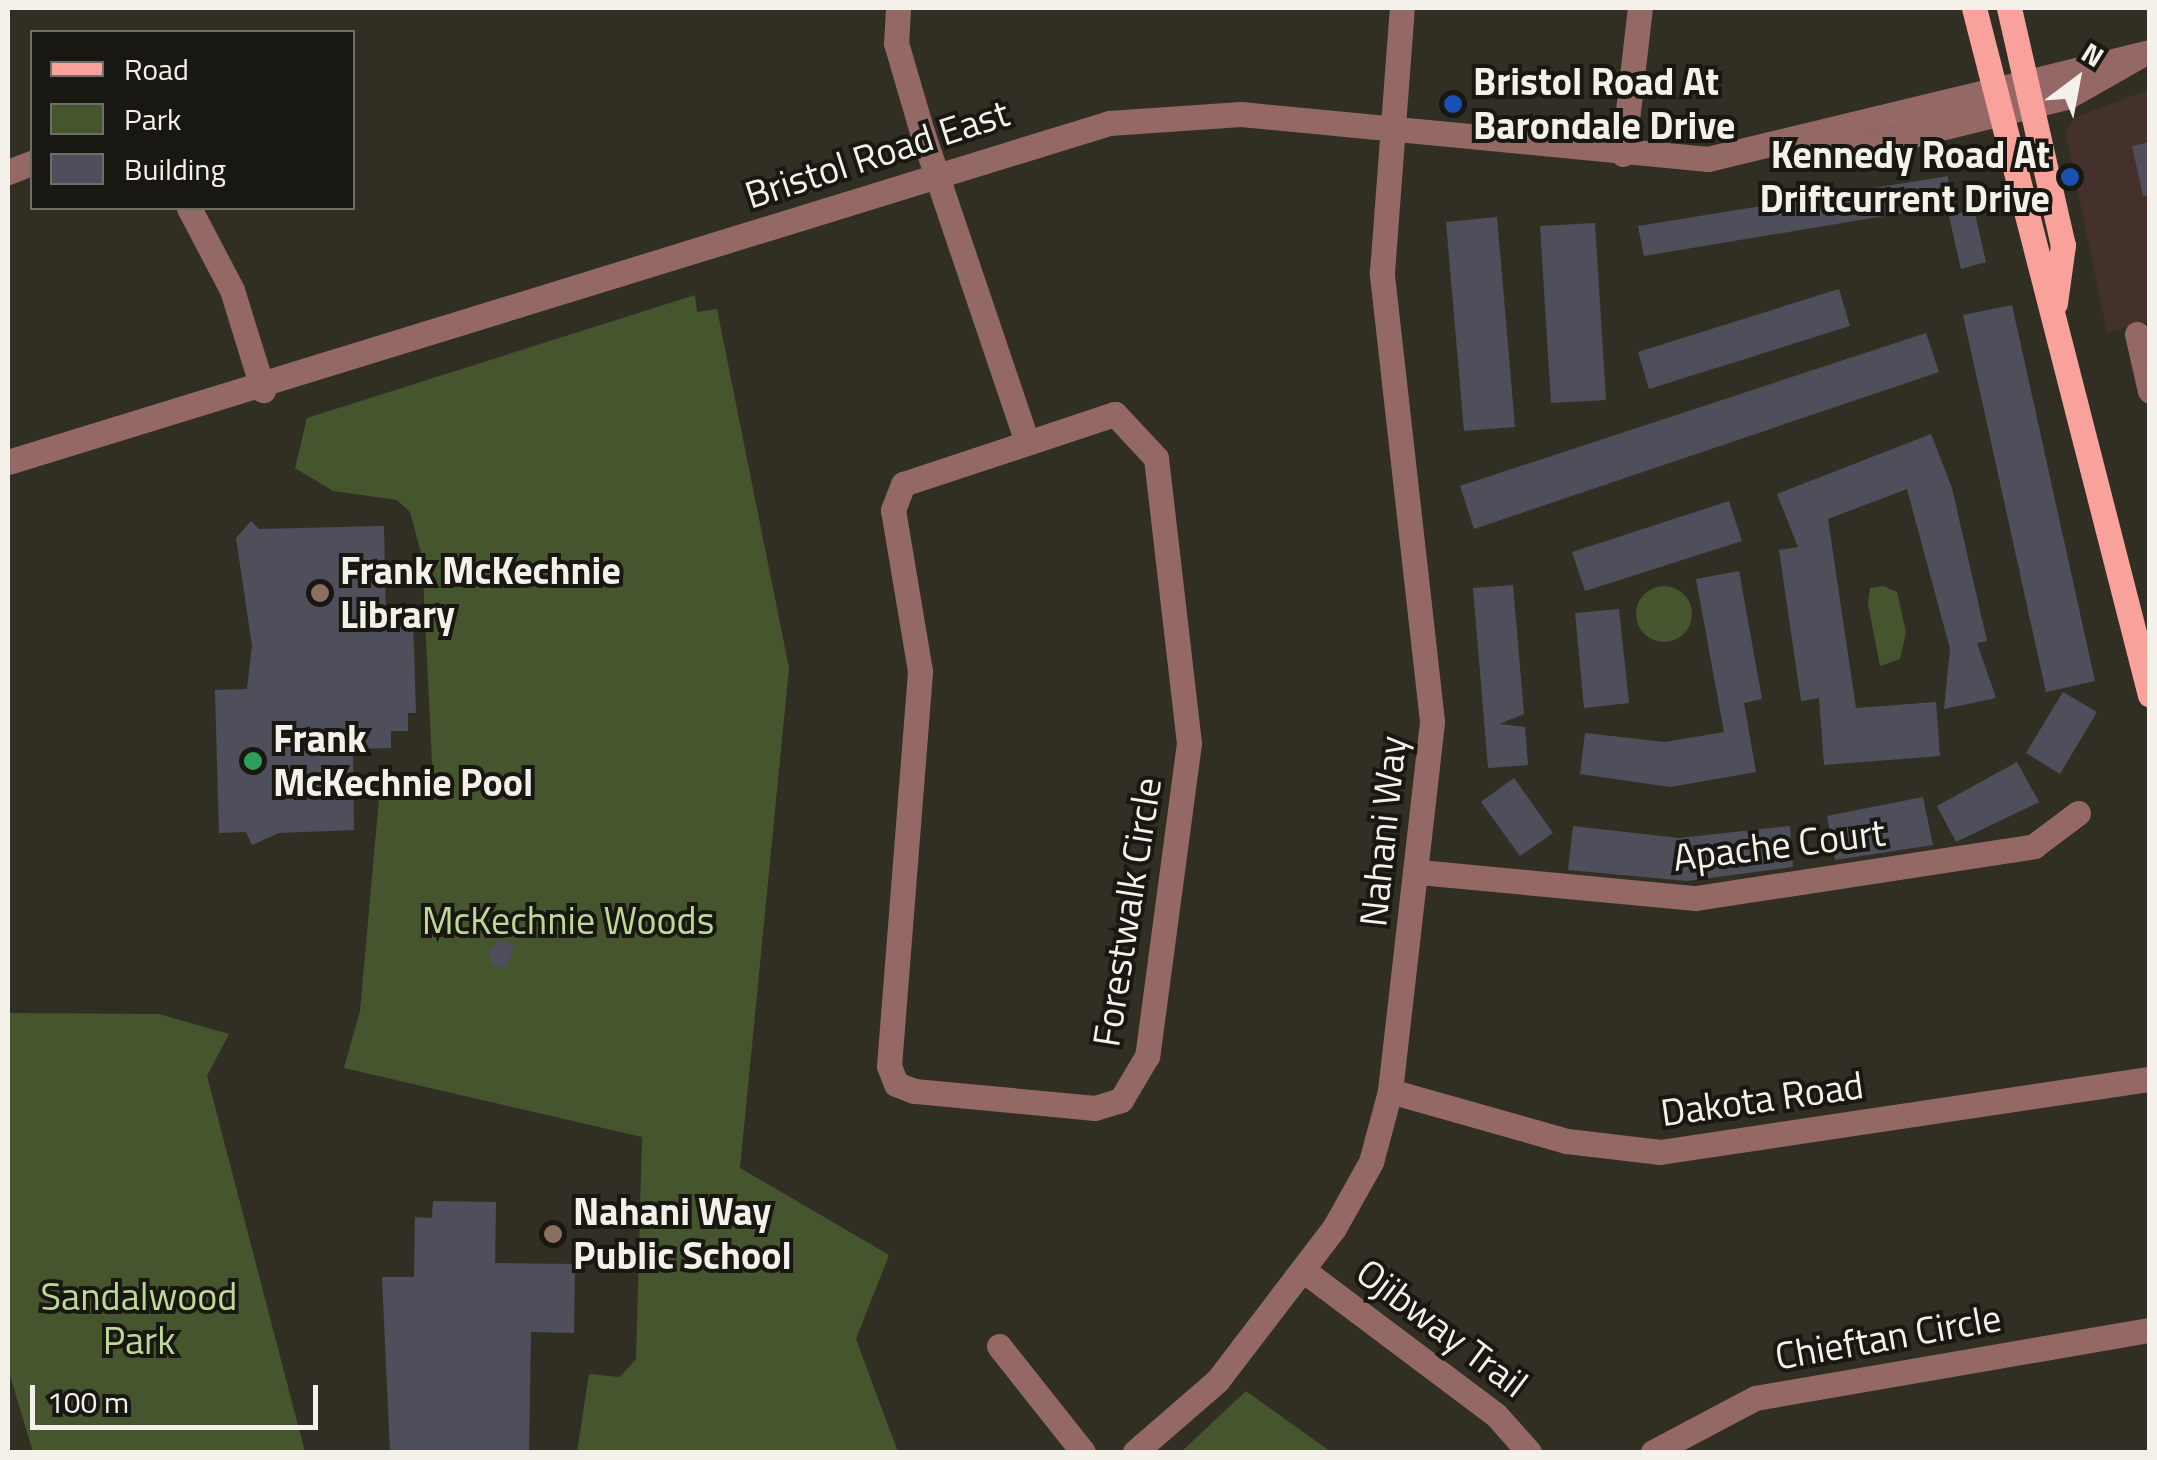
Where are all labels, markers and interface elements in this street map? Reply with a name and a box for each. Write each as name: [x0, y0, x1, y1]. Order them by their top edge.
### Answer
legend: [30, 30, 355, 210]
north arrow: [2027, 30, 2127, 130]
text: N: [2074, 31, 2113, 78]
text: Road: [124, 46, 189, 92]
place label: Bristol Road At Barondale Drive: [1473, 59, 1735, 148]
street label: Bristol Road East: [739, 90, 1015, 218]
marker: Bristol Road At Barondale Drive: [1442, 93, 1464, 115]
text: Park: [124, 96, 181, 142]
place label: Kennedy Road At Driftcurrent Drive: [1759, 132, 2050, 222]
text: Building: [124, 146, 226, 192]
marker: Kennedy Road At Driftcurrent Drive: [2059, 166, 2081, 188]
place label: Frank McKechnie Library: [340, 548, 621, 638]
marker: Frank McKechnie Library: [309, 582, 331, 604]
place label: Frank McKechnie Pool: [273, 716, 533, 806]
street label: Nahani Way: [1350, 733, 1416, 929]
marker: Frank McKechnie Pool: [242, 750, 264, 772]
street label: Forestwalk Circle: [1083, 774, 1171, 1050]
street label: Apache Court: [1670, 809, 1888, 881]
park label: McKechnie Woods: [422, 898, 714, 944]
street label: Dakota Road: [1658, 1062, 1866, 1136]
place label: Nahani Way Public School: [573, 1189, 792, 1278]
marker: Nahani Way Public School: [542, 1223, 564, 1245]
street label: Ojibway Trail: [1348, 1249, 1536, 1407]
park label: Sandalwood Park: [41, 1274, 237, 1364]
street label: Chieftan Circle: [1771, 1295, 2005, 1379]
scale bar: [35, 1365, 322, 1427]
text: 100 m: [47, 1379, 129, 1425]

